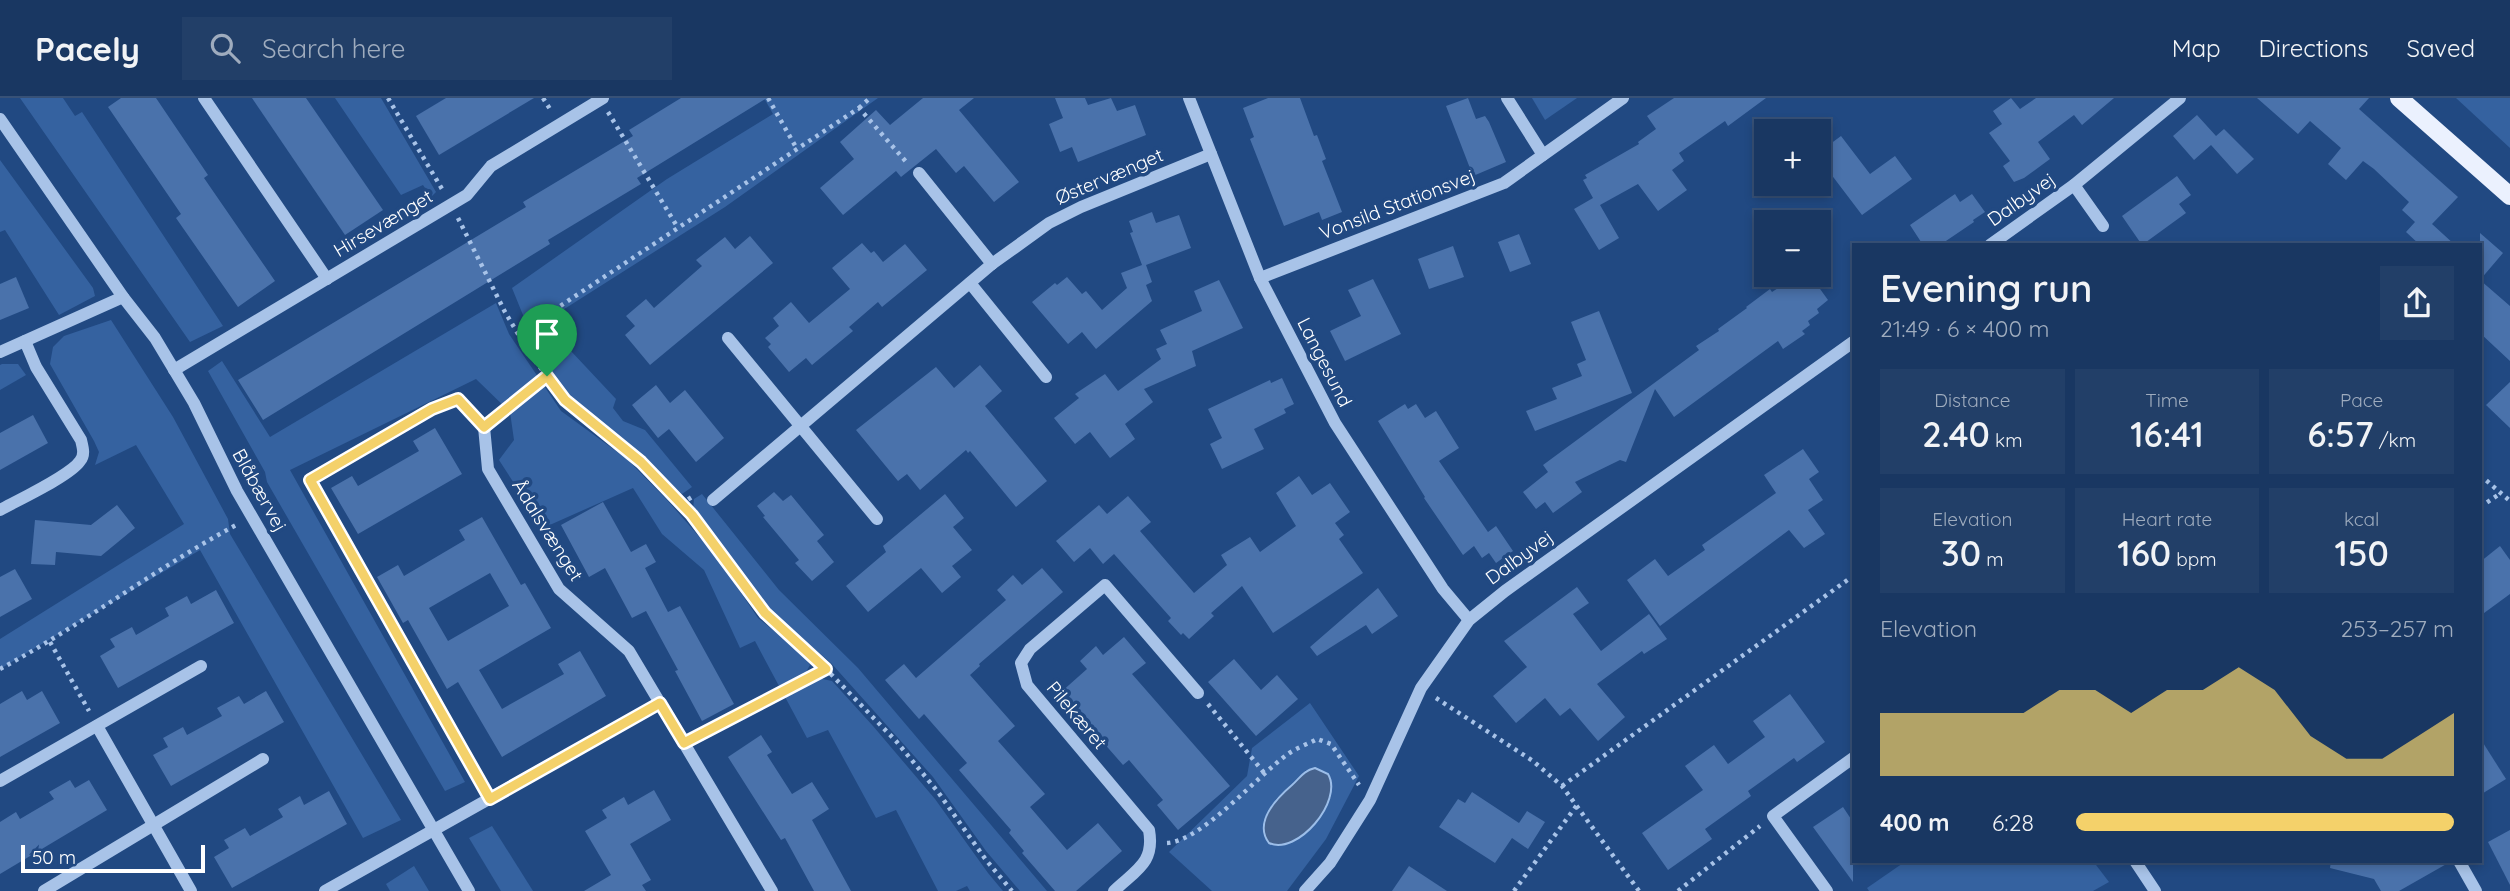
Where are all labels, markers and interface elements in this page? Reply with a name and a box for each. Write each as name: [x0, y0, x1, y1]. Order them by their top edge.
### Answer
search box: [182, 17, 672, 80]
text: Pacely: [35, 28, 140, 69]
icon: search: [206, 29, 244, 67]
text: Search here: [262, 32, 405, 65]
text: Map: [2172, 33, 2221, 63]
text: Directions: [2259, 33, 2369, 63]
text: Saved: [2407, 33, 2475, 63]
map controls: [1754, 119, 1831, 287]
button: +: [1754, 119, 1831, 196]
street label: Østervænget: [1051, 143, 1167, 209]
street label: Vonsild Stationsvej: [1316, 163, 1478, 245]
street label: Dalbyvej: [1982, 167, 2060, 231]
street label: Hirsevænget: [329, 184, 437, 262]
button: −: [1754, 210, 1831, 287]
text: Evening run: [1880, 264, 2093, 312]
button: share: [2380, 266, 2454, 340]
pin: [517, 304, 577, 376]
street label: Langesund: [1292, 313, 1358, 411]
text: 21:49 · 6 × 400 m: [1880, 314, 2049, 343]
icon: arrive: [528, 315, 566, 353]
text: Distance: [1934, 388, 2010, 412]
text: Time: [2145, 388, 2189, 412]
text: Pace: [2340, 388, 2383, 412]
text: 2.40: [1922, 412, 1990, 456]
text: 16:41: [2130, 412, 2204, 456]
text: 6:57: [2307, 412, 2374, 456]
text: km: [1990, 428, 2023, 452]
text: /km: [2374, 428, 2416, 452]
street label: Blåbærvej: [227, 444, 293, 536]
street label: Ådalsvænget: [507, 475, 589, 585]
text: Elevation: [1932, 507, 2012, 531]
text: Heart rate: [2122, 507, 2212, 531]
text: kcal: [2344, 507, 2379, 531]
street label: Dalbyvej: [1481, 524, 1557, 590]
text: 30: [1941, 531, 1981, 575]
text: 160: [2117, 531, 2171, 575]
text: 150: [2334, 531, 2389, 575]
text: m: [1981, 547, 2004, 571]
text: bpm: [2171, 547, 2217, 571]
text: Elevation: [1880, 614, 1977, 643]
text: 253–257 m: [2341, 614, 2454, 643]
street label: Pilekæret: [1042, 676, 1112, 754]
text: 400 m: [1880, 808, 1949, 837]
text: 6:28: [1992, 808, 2034, 837]
scale bar: [21, 842, 205, 874]
text: 50 m: [32, 845, 76, 869]

